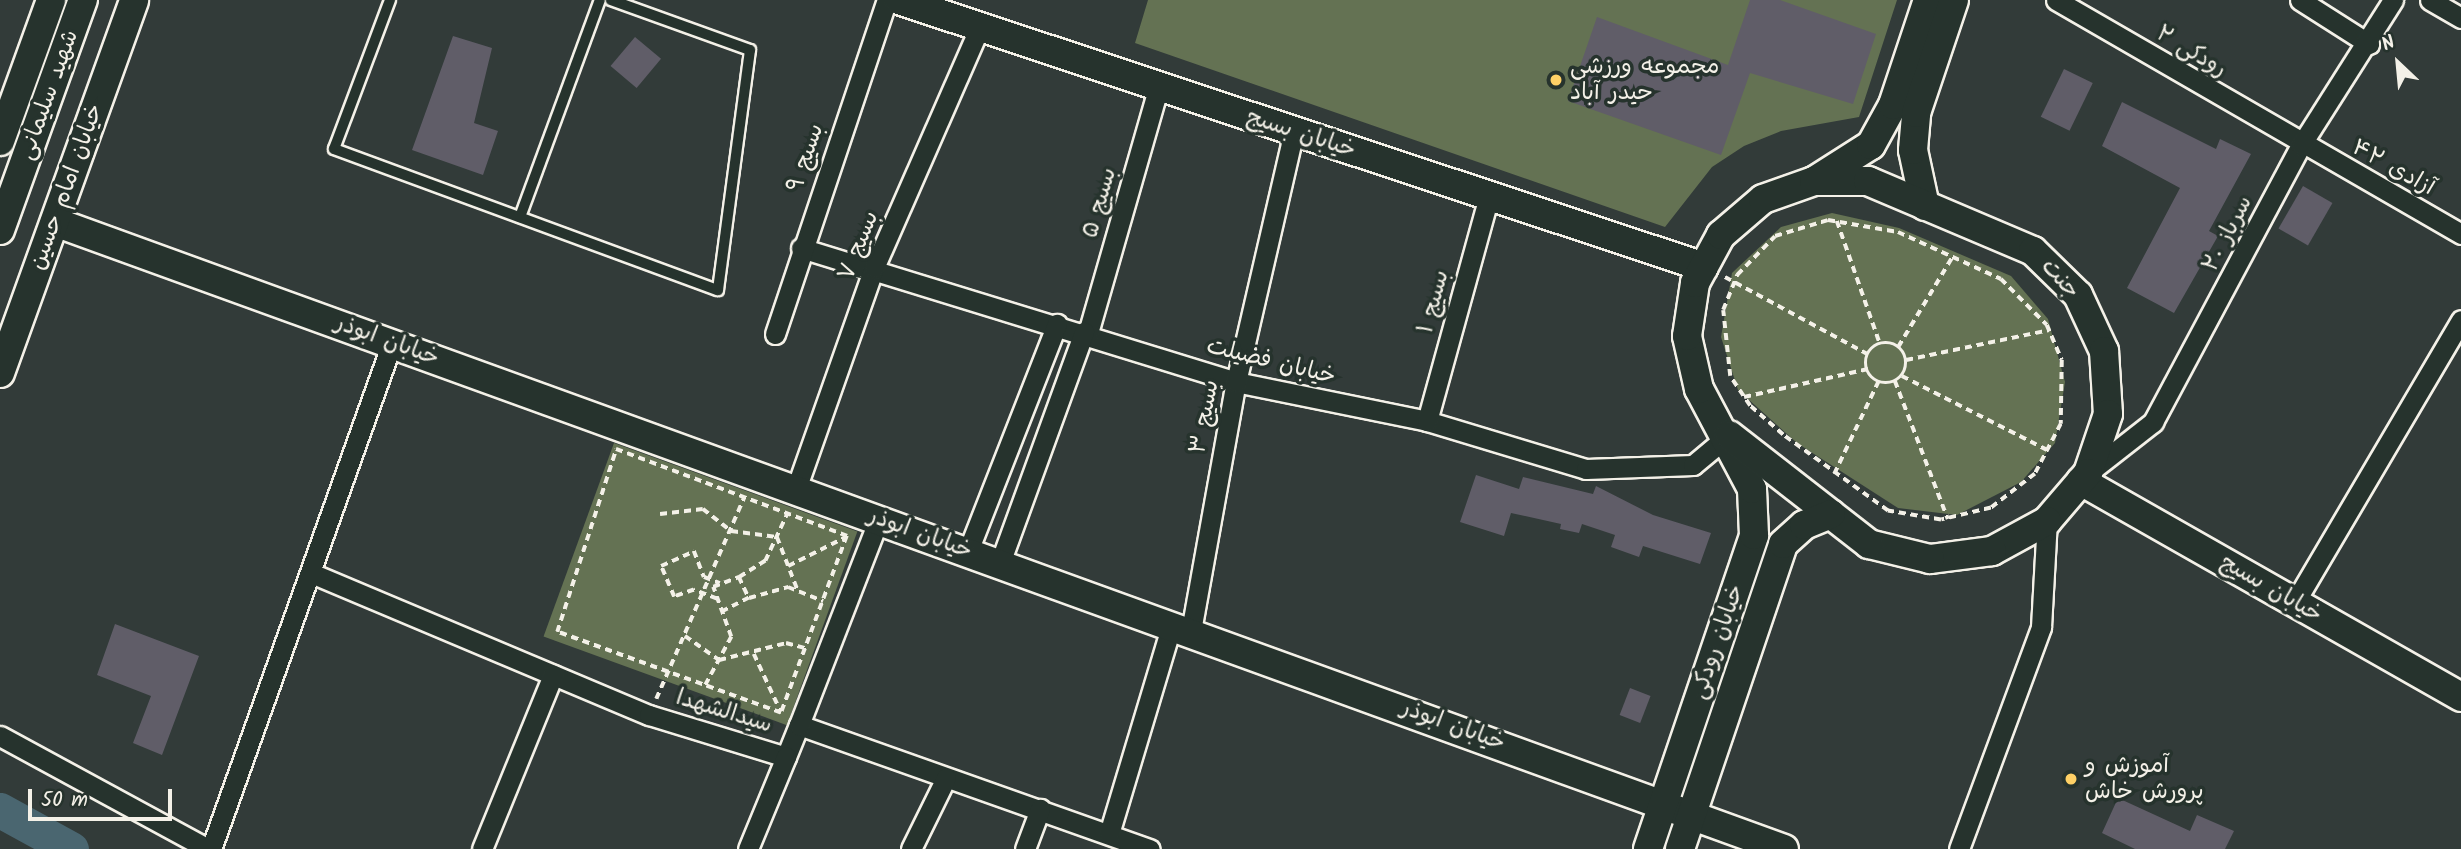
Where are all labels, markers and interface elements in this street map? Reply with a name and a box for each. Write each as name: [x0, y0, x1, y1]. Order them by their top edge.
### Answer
street label: رودکی ۲: [2151, 20, 2231, 84]
street label: شهید سلیمانی: [13, 26, 85, 164]
north arrow: [2363, 28, 2433, 98]
text: N: [2377, 28, 2401, 60]
place label: مجموعه ورزشی حیدر آباد: [1570, 53, 1719, 107]
marker: مجموعه ورزشی حیدر آباد: [1548, 72, 1564, 88]
street label: خیابان امام حسین: [24, 100, 110, 274]
street label: خیابان بسیج: [1243, 103, 1359, 165]
street label: بسیج ۹: [781, 120, 831, 196]
street label: آزادی ۴۲: [2347, 134, 2439, 202]
street label: بسیج ۵: [1077, 165, 1123, 241]
street label: سرباز ۲۰: [2197, 191, 2259, 277]
street label: بسیج ۷: [833, 207, 885, 285]
street label: جنت: [2035, 253, 2085, 305]
street label: بسیج ۱: [1412, 267, 1456, 337]
street label: خیابان ابوذر: [331, 309, 443, 373]
street label: خیابان فضیلت: [1204, 333, 1338, 391]
street label: بسیج ۳: [1184, 378, 1226, 456]
street label: خیابان ابوذر: [864, 502, 976, 566]
street label: خیابان بسیج: [2215, 549, 2327, 629]
street label: خیابان رودکی: [1686, 581, 1750, 703]
street label: سیدالشهدا: [673, 684, 775, 740]
street label: خیابان ابوذر: [1397, 694, 1509, 758]
place label: آموزش و پرورش خاش: [2085, 752, 2204, 806]
marker: آموزش و پرورش خاش: [2063, 771, 2079, 787]
scale bar: [32, 776, 175, 820]
text: 50 m: [41, 784, 88, 817]

